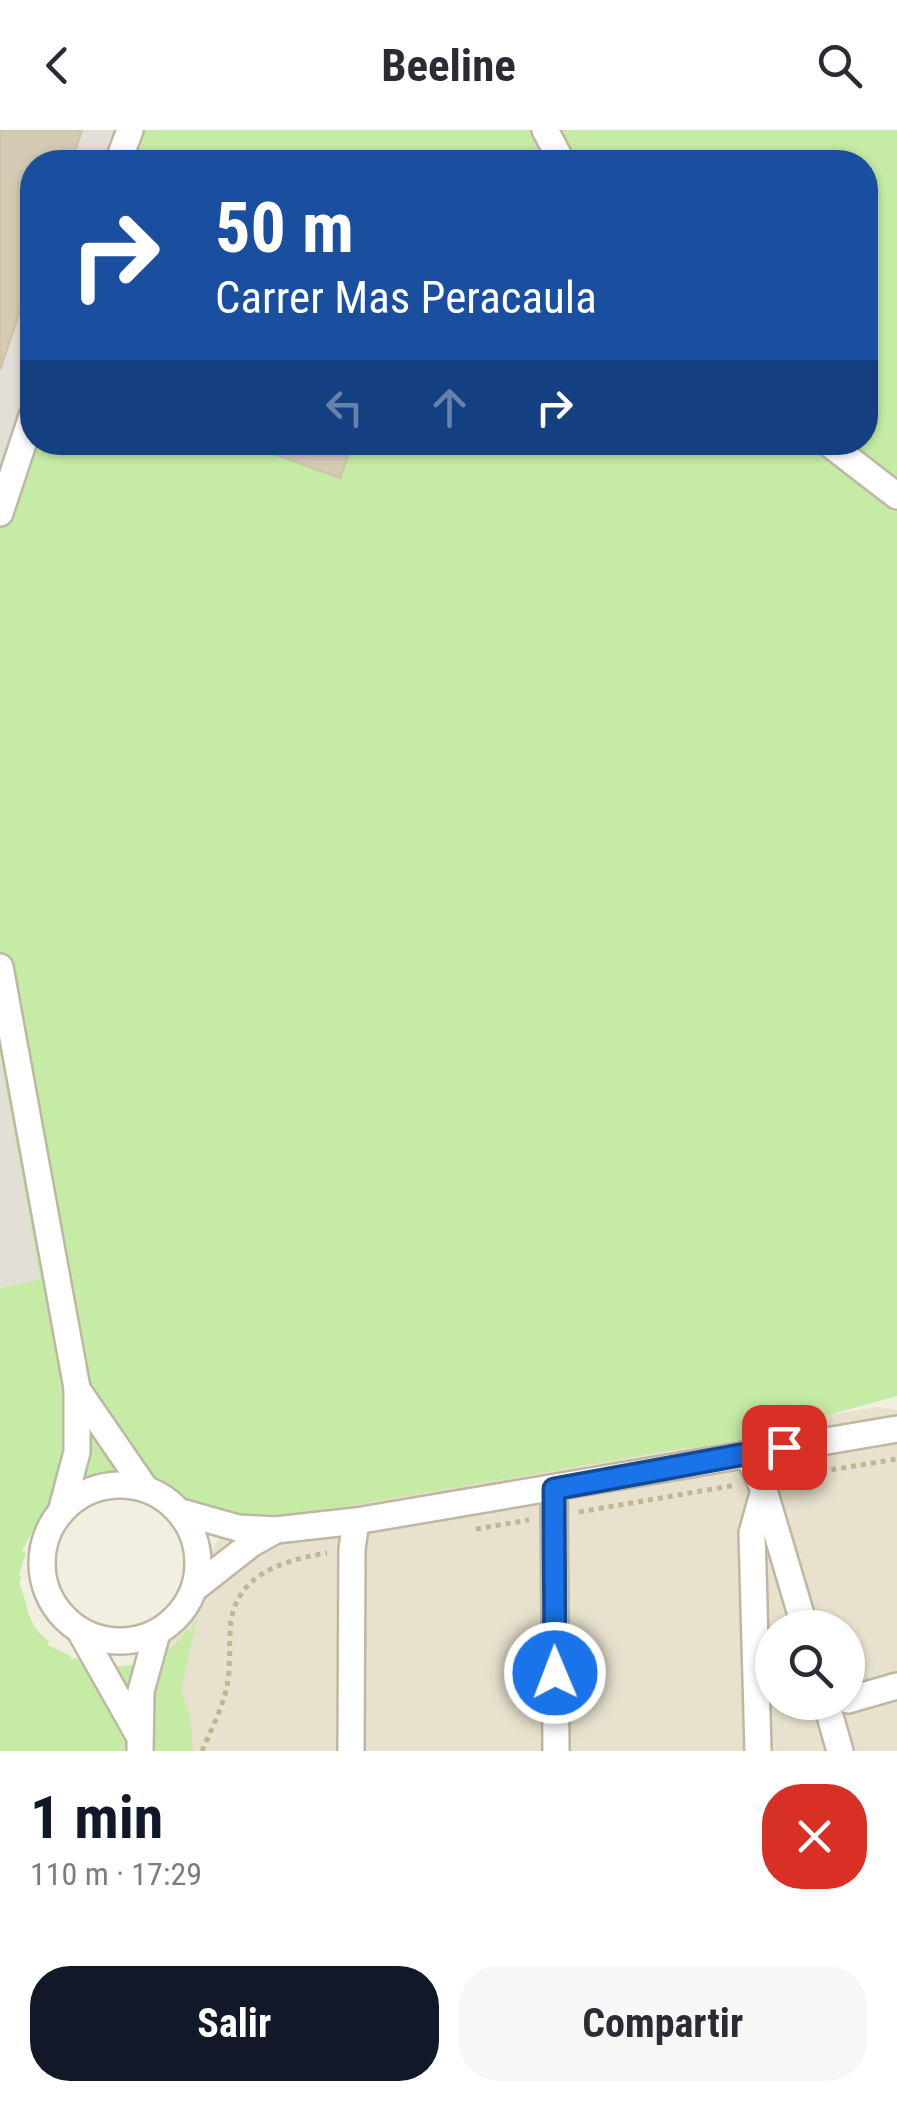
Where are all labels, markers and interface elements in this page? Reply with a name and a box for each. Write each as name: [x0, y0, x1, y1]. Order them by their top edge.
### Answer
icon: back: [30, 38, 85, 93]
icon: search: [812, 38, 867, 93]
text: Beeline: [381, 39, 516, 92]
text: 50 m: [215, 187, 354, 269]
icon: right: [50, 190, 180, 320]
text: Carrer Mas Peracaula: [215, 271, 597, 324]
icon: left: [317, 380, 372, 435]
icon: ahead: [422, 380, 477, 435]
icon: right: [527, 380, 582, 435]
pin: [742, 1405, 827, 1490]
icon: arrive: [757, 1420, 812, 1475]
map controls: [755, 1610, 865, 1720]
button: search: [755, 1610, 865, 1720]
position arrow: [503, 1621, 607, 1725]
text: 1 min: [30, 1782, 163, 1853]
button: close: [762, 1784, 867, 1889]
text: 110 m · 17:29: [30, 1855, 202, 1893]
button: Salir: [30, 1966, 439, 2081]
button: Compartir: [459, 1966, 867, 2081]

